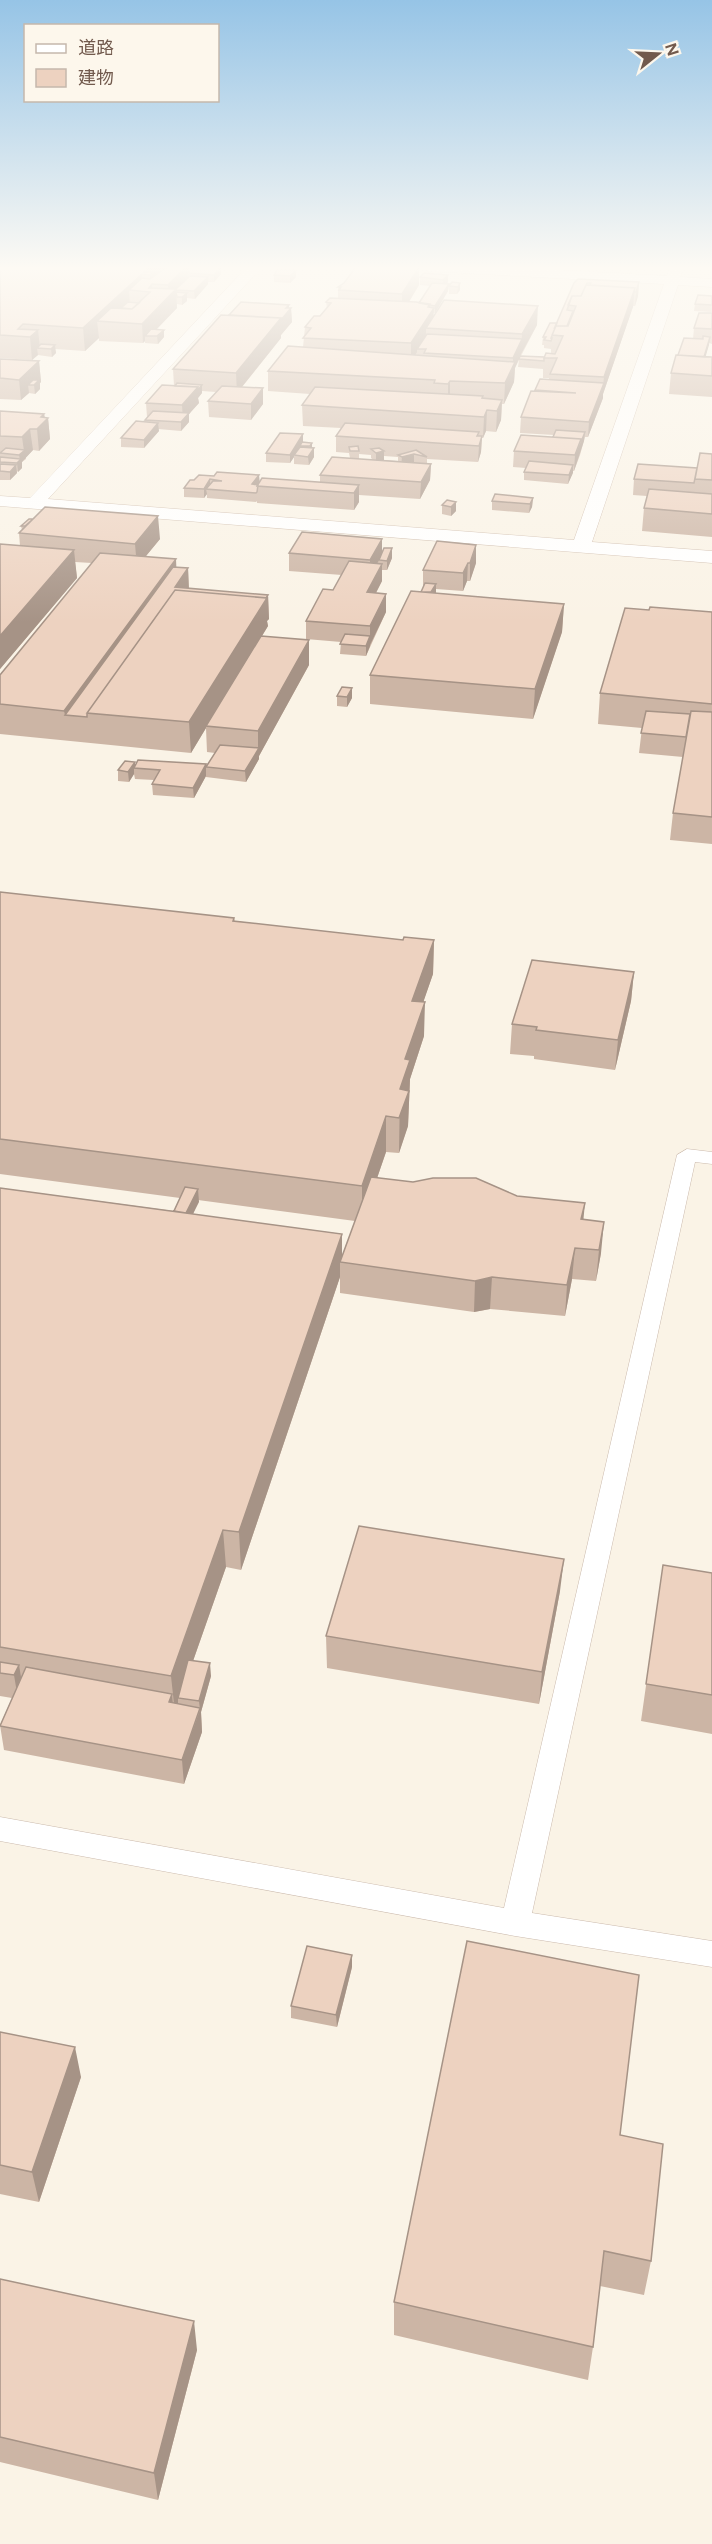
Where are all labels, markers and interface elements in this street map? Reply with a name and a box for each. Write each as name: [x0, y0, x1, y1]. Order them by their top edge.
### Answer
legend: [24, 24, 219, 102]
north arrow: [628, 24, 688, 84]
text: 道路: [78, 37, 114, 59]
text: N: [661, 41, 683, 58]
text: 建物: [78, 67, 114, 89]

